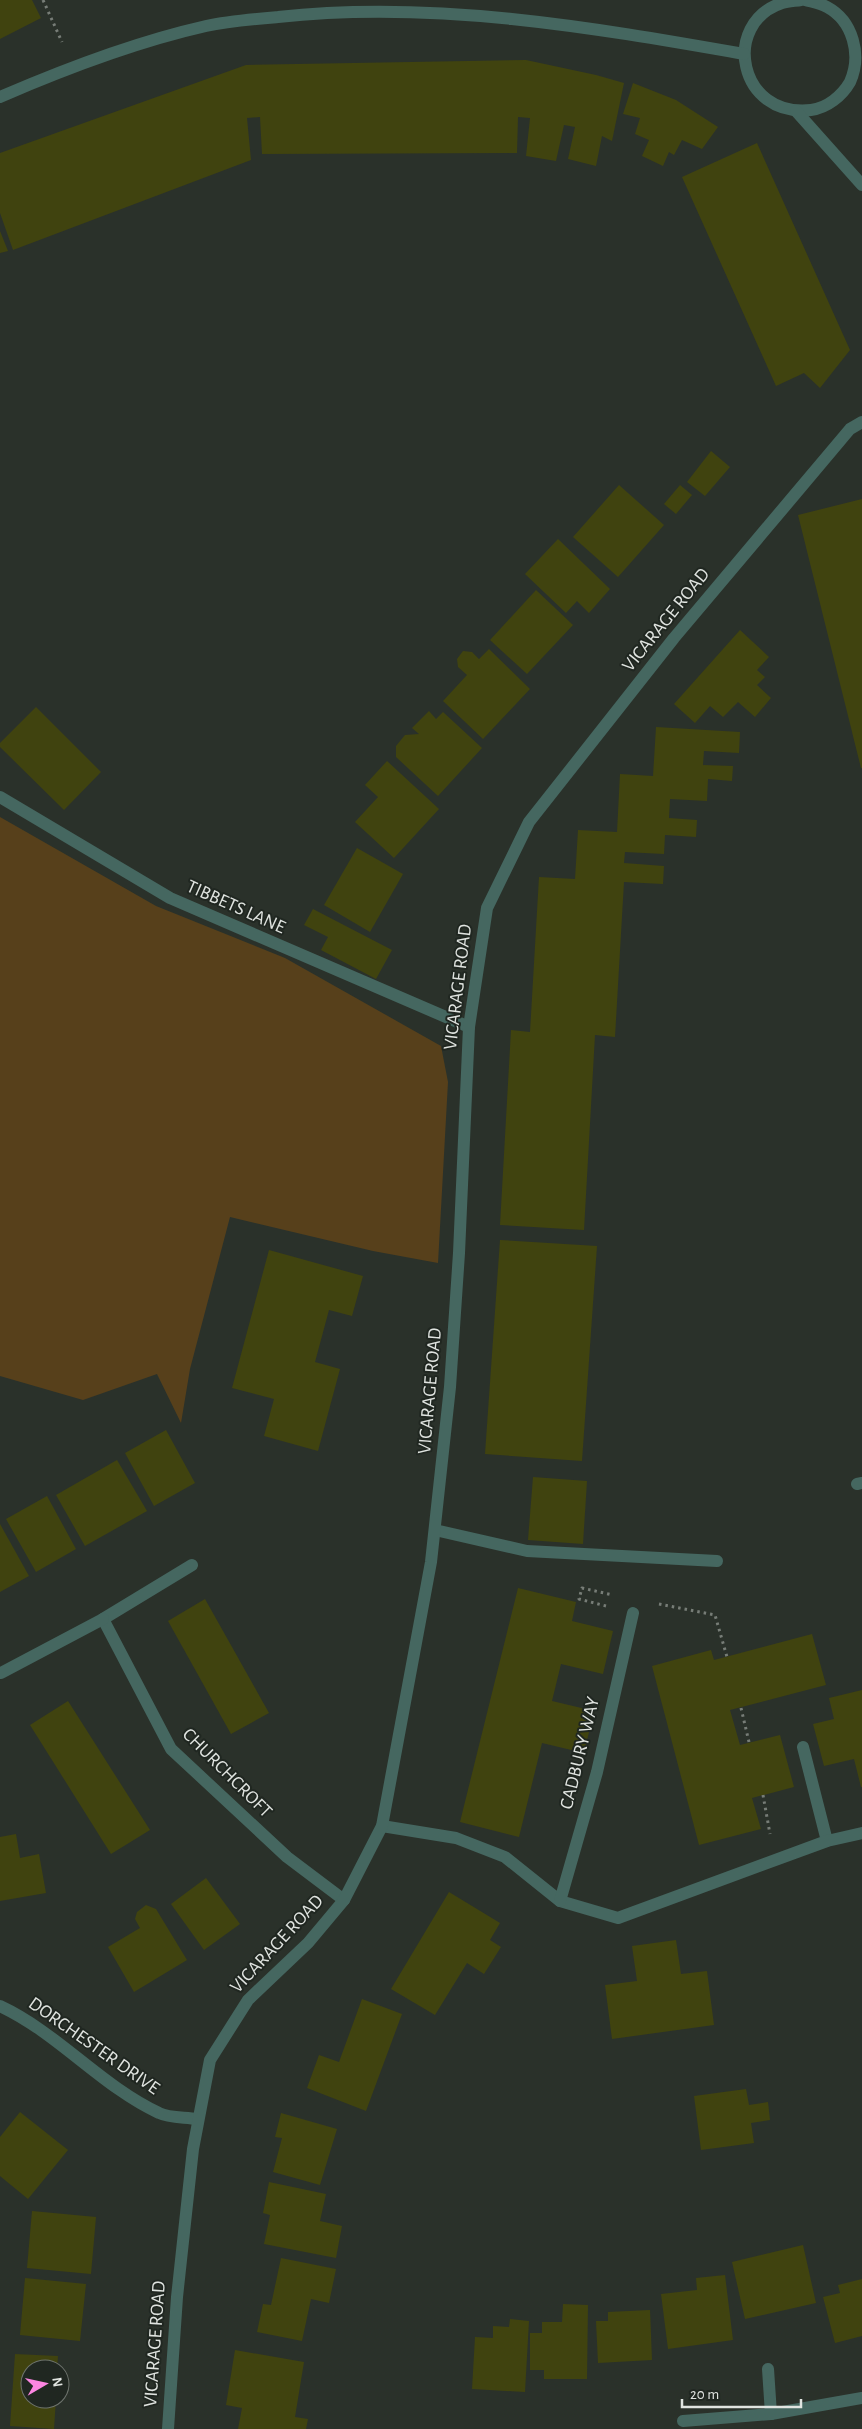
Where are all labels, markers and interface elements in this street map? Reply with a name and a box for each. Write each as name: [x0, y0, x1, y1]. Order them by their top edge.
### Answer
street label: VICARAGE ROAD: [619, 565, 713, 675]
street label: TIBBETS LANE: [184, 877, 288, 937]
street label: VICARAGE ROAD: [441, 923, 475, 1051]
street label: VICARAGE ROAD: [415, 1327, 445, 1455]
street label: CADBURY WAY: [557, 1695, 603, 1811]
street label: CHURCHCROFT: [179, 1725, 275, 1821]
street label: VICARAGE ROAD: [227, 1891, 327, 1997]
street label: DORCHESTER DRIVE: [25, 1994, 163, 2098]
street label: VICARAGE ROAD: [141, 2280, 169, 2408]
north arrow: [20, 2359, 70, 2409]
text: N: [49, 2376, 65, 2388]
scale bar: [682, 2376, 801, 2408]
text: 20 m: [690, 2387, 719, 2402]

